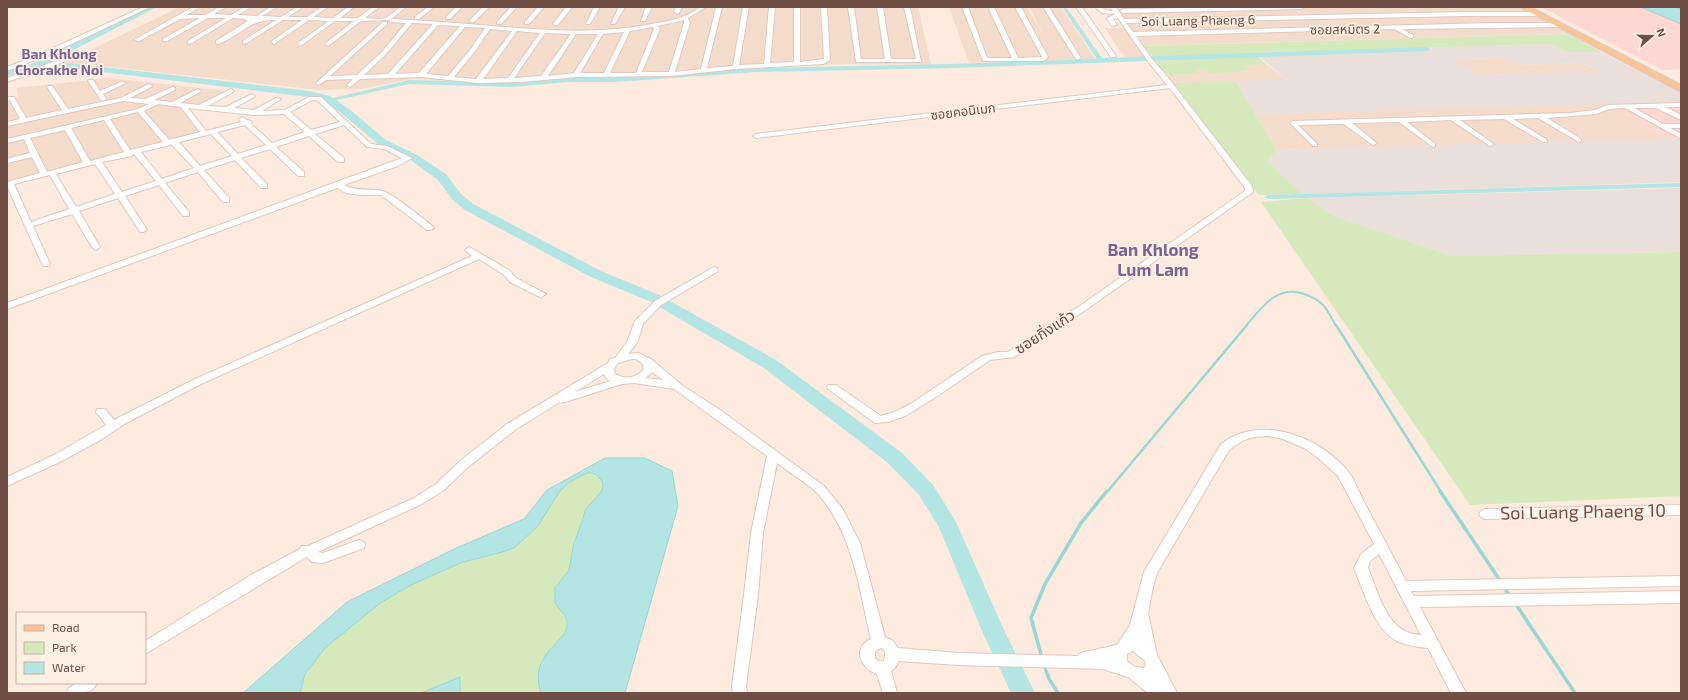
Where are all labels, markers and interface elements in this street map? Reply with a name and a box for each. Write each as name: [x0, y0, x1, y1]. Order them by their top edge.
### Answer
street label: Soi Luang Phaeng 6: [1141, 11, 1255, 29]
north arrow: [1632, 16, 1672, 56]
street label: ซอยสหมิตร 2: [1310, 20, 1380, 38]
text: N: [1654, 26, 1669, 38]
district label: Ban Khlong Chorakhe Noi: [15, 45, 103, 78]
street label: ซอยคอนิเมก: [930, 99, 996, 123]
district label: Ban Khlong Lum Lam: [1107, 239, 1199, 279]
street label: ซอยกิ่งแก้ว: [1011, 305, 1078, 357]
street label: Soi Luang Phaeng 10: [1500, 499, 1666, 523]
legend: [16, 612, 146, 684]
text: Road: [52, 620, 80, 634]
text: Park: [52, 640, 77, 654]
text: Water: [52, 660, 86, 674]

